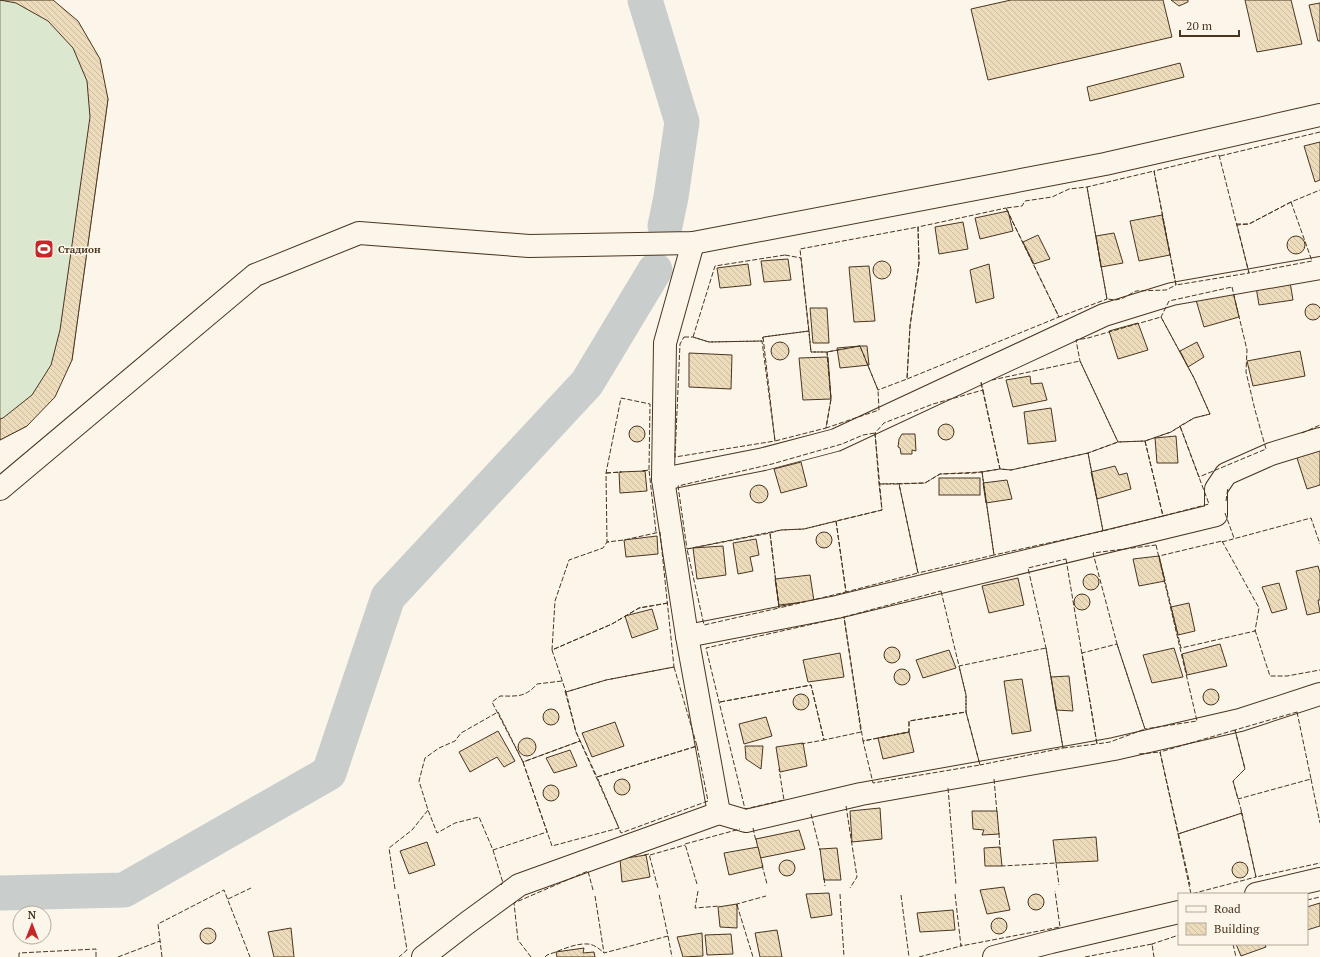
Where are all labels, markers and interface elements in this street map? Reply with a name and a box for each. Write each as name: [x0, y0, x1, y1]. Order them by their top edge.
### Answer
scale bar: [1180, 12, 1239, 38]
text: 20 m: [1186, 18, 1213, 33]
sports icon: Стадион: [33, 238, 55, 260]
place label: Стадион: [58, 243, 101, 256]
legend: [1178, 893, 1308, 945]
text: Road: [1214, 901, 1241, 916]
north arrow: [12, 905, 52, 945]
text: N: [28, 908, 37, 922]
text: Building: [1214, 921, 1260, 936]

